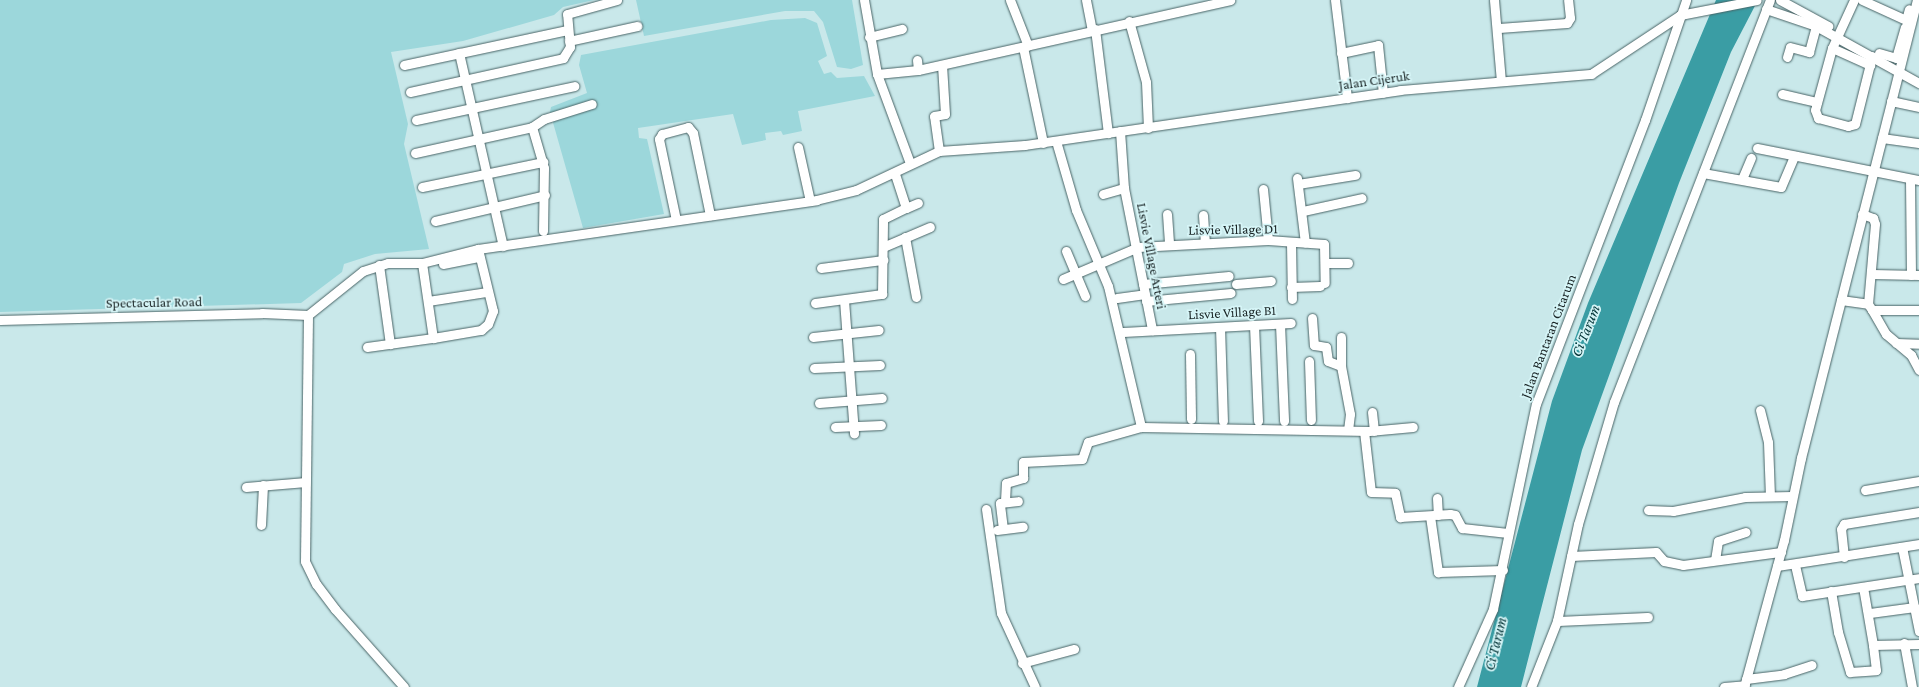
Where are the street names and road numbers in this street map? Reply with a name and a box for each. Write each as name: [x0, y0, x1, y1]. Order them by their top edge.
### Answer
street label: Jalan Cijeruk: [1337, 67, 1411, 93]
street label: Lisvie Village Arteri: [1133, 201, 1171, 311]
street label: Lisvie Village D1: [1188, 220, 1278, 238]
street label: Jalan Bantaran Citarum: [1517, 272, 1579, 400]
street label: Spectacular Road: [106, 293, 202, 311]
street label: Lisvie Village B1: [1188, 301, 1276, 323]

